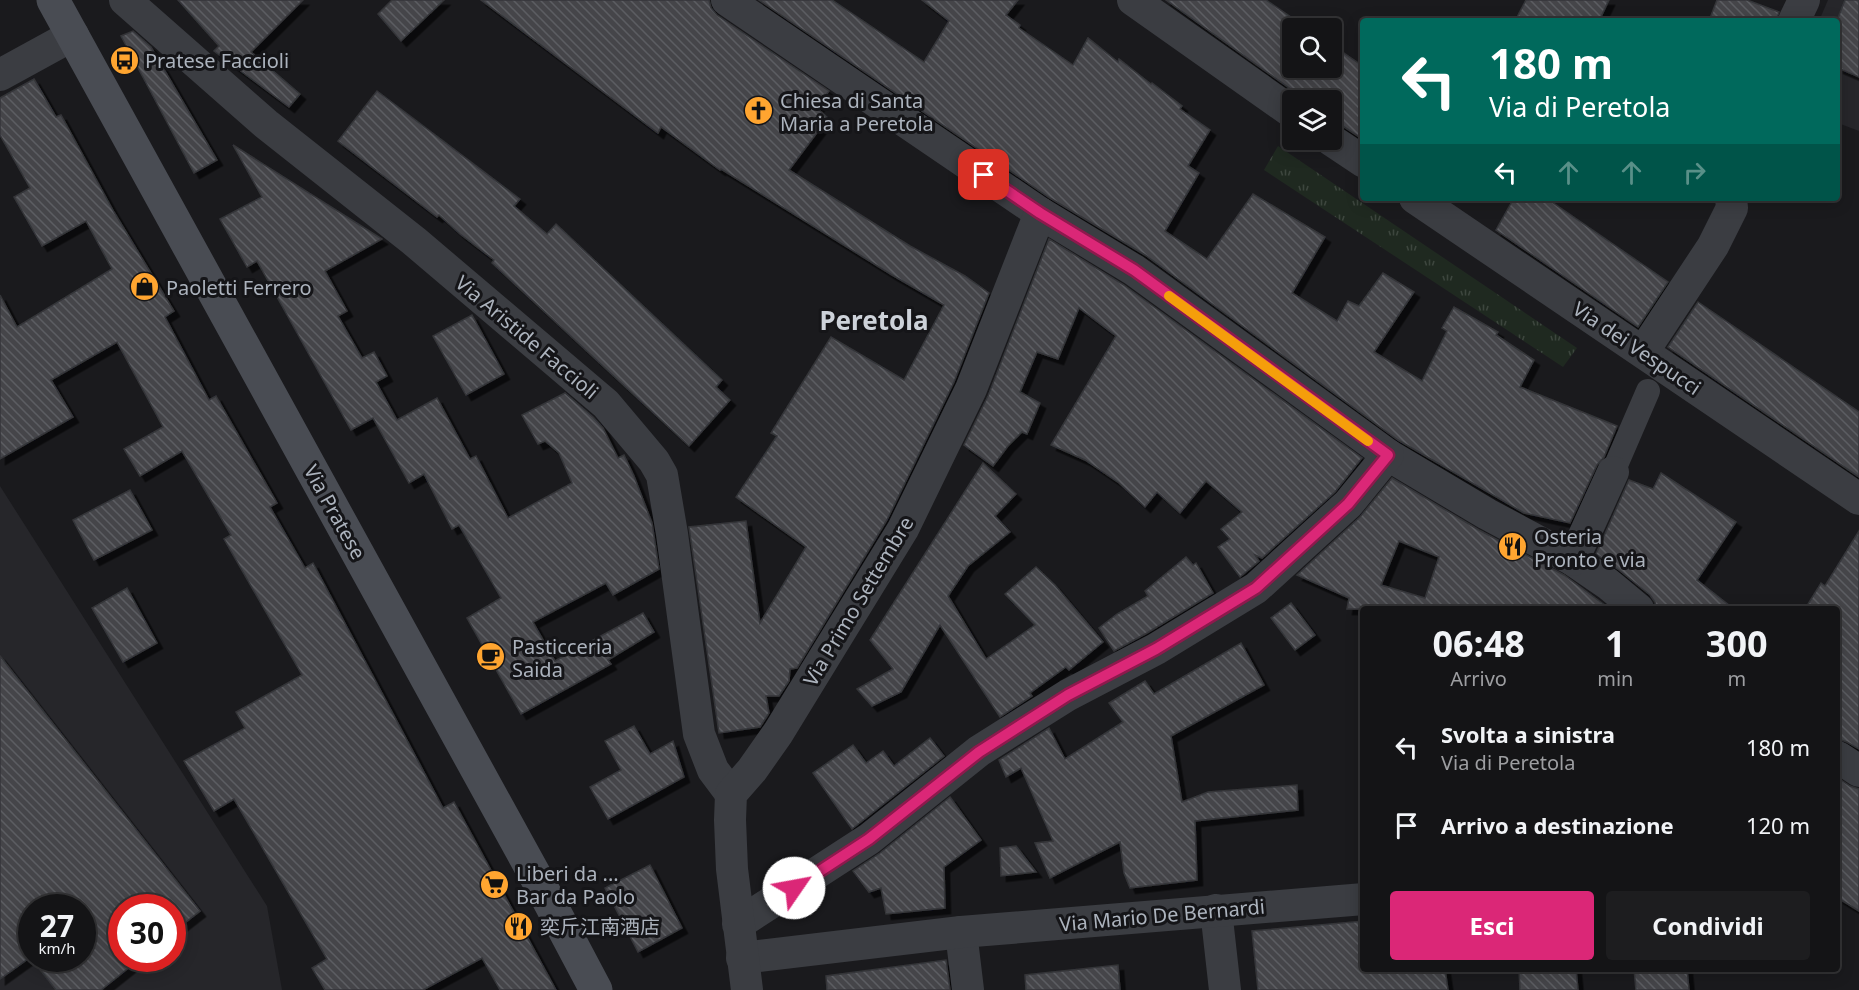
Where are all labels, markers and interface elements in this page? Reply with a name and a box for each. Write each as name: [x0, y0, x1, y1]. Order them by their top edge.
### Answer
map controls: [1282, 18, 1342, 150]
button: search: [1282, 18, 1342, 78]
text: 180 m: [1489, 34, 1613, 91]
icon: left: [1390, 42, 1468, 120]
bus stop icon: Pratese Faccioli: [108, 44, 140, 76]
place label: Pratese Faccioli: [145, 47, 289, 74]
place label: Chiesa di Santa Maria a Peretola: [780, 87, 934, 137]
text: Via di Peretola: [1489, 88, 1671, 125]
button: layers: [1282, 90, 1342, 150]
church icon: Chiesa di Santa Maria a Peretola: [743, 95, 775, 127]
pin: [958, 149, 1009, 200]
icon: left: [1489, 156, 1522, 189]
icon: ahead: [1552, 156, 1585, 189]
icon: ahead: [1615, 156, 1648, 189]
icon: right: [1678, 156, 1711, 189]
icon: arrive: [967, 158, 1000, 191]
street label: Via Aristide Faccioli: [450, 269, 604, 405]
shop icon: Paoletti Ferrero: [129, 271, 161, 303]
place label: Paoletti Ferrero: [166, 274, 312, 301]
street label: Via dei Vespucci: [1568, 295, 1706, 401]
district label: Peretola: [819, 302, 929, 338]
street label: Via Pratese: [298, 460, 372, 564]
street label: Via Primo Settembre: [797, 511, 919, 691]
place label: Osteria Pronto e via: [1534, 523, 1646, 573]
restaurant icon: Osteria Pronto e via: [1497, 531, 1529, 563]
text: 06:48: [1432, 619, 1525, 668]
text: 1: [1605, 619, 1626, 668]
text: 300: [1706, 619, 1768, 668]
place label: Pasticceria Saida: [512, 633, 612, 683]
cafe icon: Pasticceria Saida: [475, 641, 507, 673]
text: Arrivo: [1450, 665, 1507, 692]
text: min: [1597, 665, 1633, 692]
text: m: [1727, 665, 1746, 692]
text: Svolta a sinistra: [1441, 719, 1615, 749]
icon: left: [1390, 731, 1423, 764]
text: 180 m: [1746, 732, 1810, 762]
text: Via di Peretola: [1441, 749, 1575, 776]
icon: arrive: [1390, 809, 1423, 842]
text: Arrivo a destinazione: [1441, 810, 1674, 840]
text: 120 m: [1746, 810, 1810, 840]
position arrow: [762, 856, 826, 920]
place label: Liberi da ... Bar da Paolo: [516, 860, 635, 910]
supermarket icon: Liberi da ... Bar da Paolo: [479, 868, 511, 900]
button: Esci: [1390, 891, 1594, 960]
button: Condividi: [1606, 891, 1810, 960]
street label: Via Mario De Bernardi: [1058, 893, 1266, 937]
speed limit sign: 30: [108, 894, 186, 972]
text: 27: [40, 905, 74, 946]
restaurant icon: 奕斤江南酒店: [503, 910, 535, 942]
place label: 奕斤江南酒店: [540, 913, 660, 940]
text: km/h: [39, 938, 75, 958]

